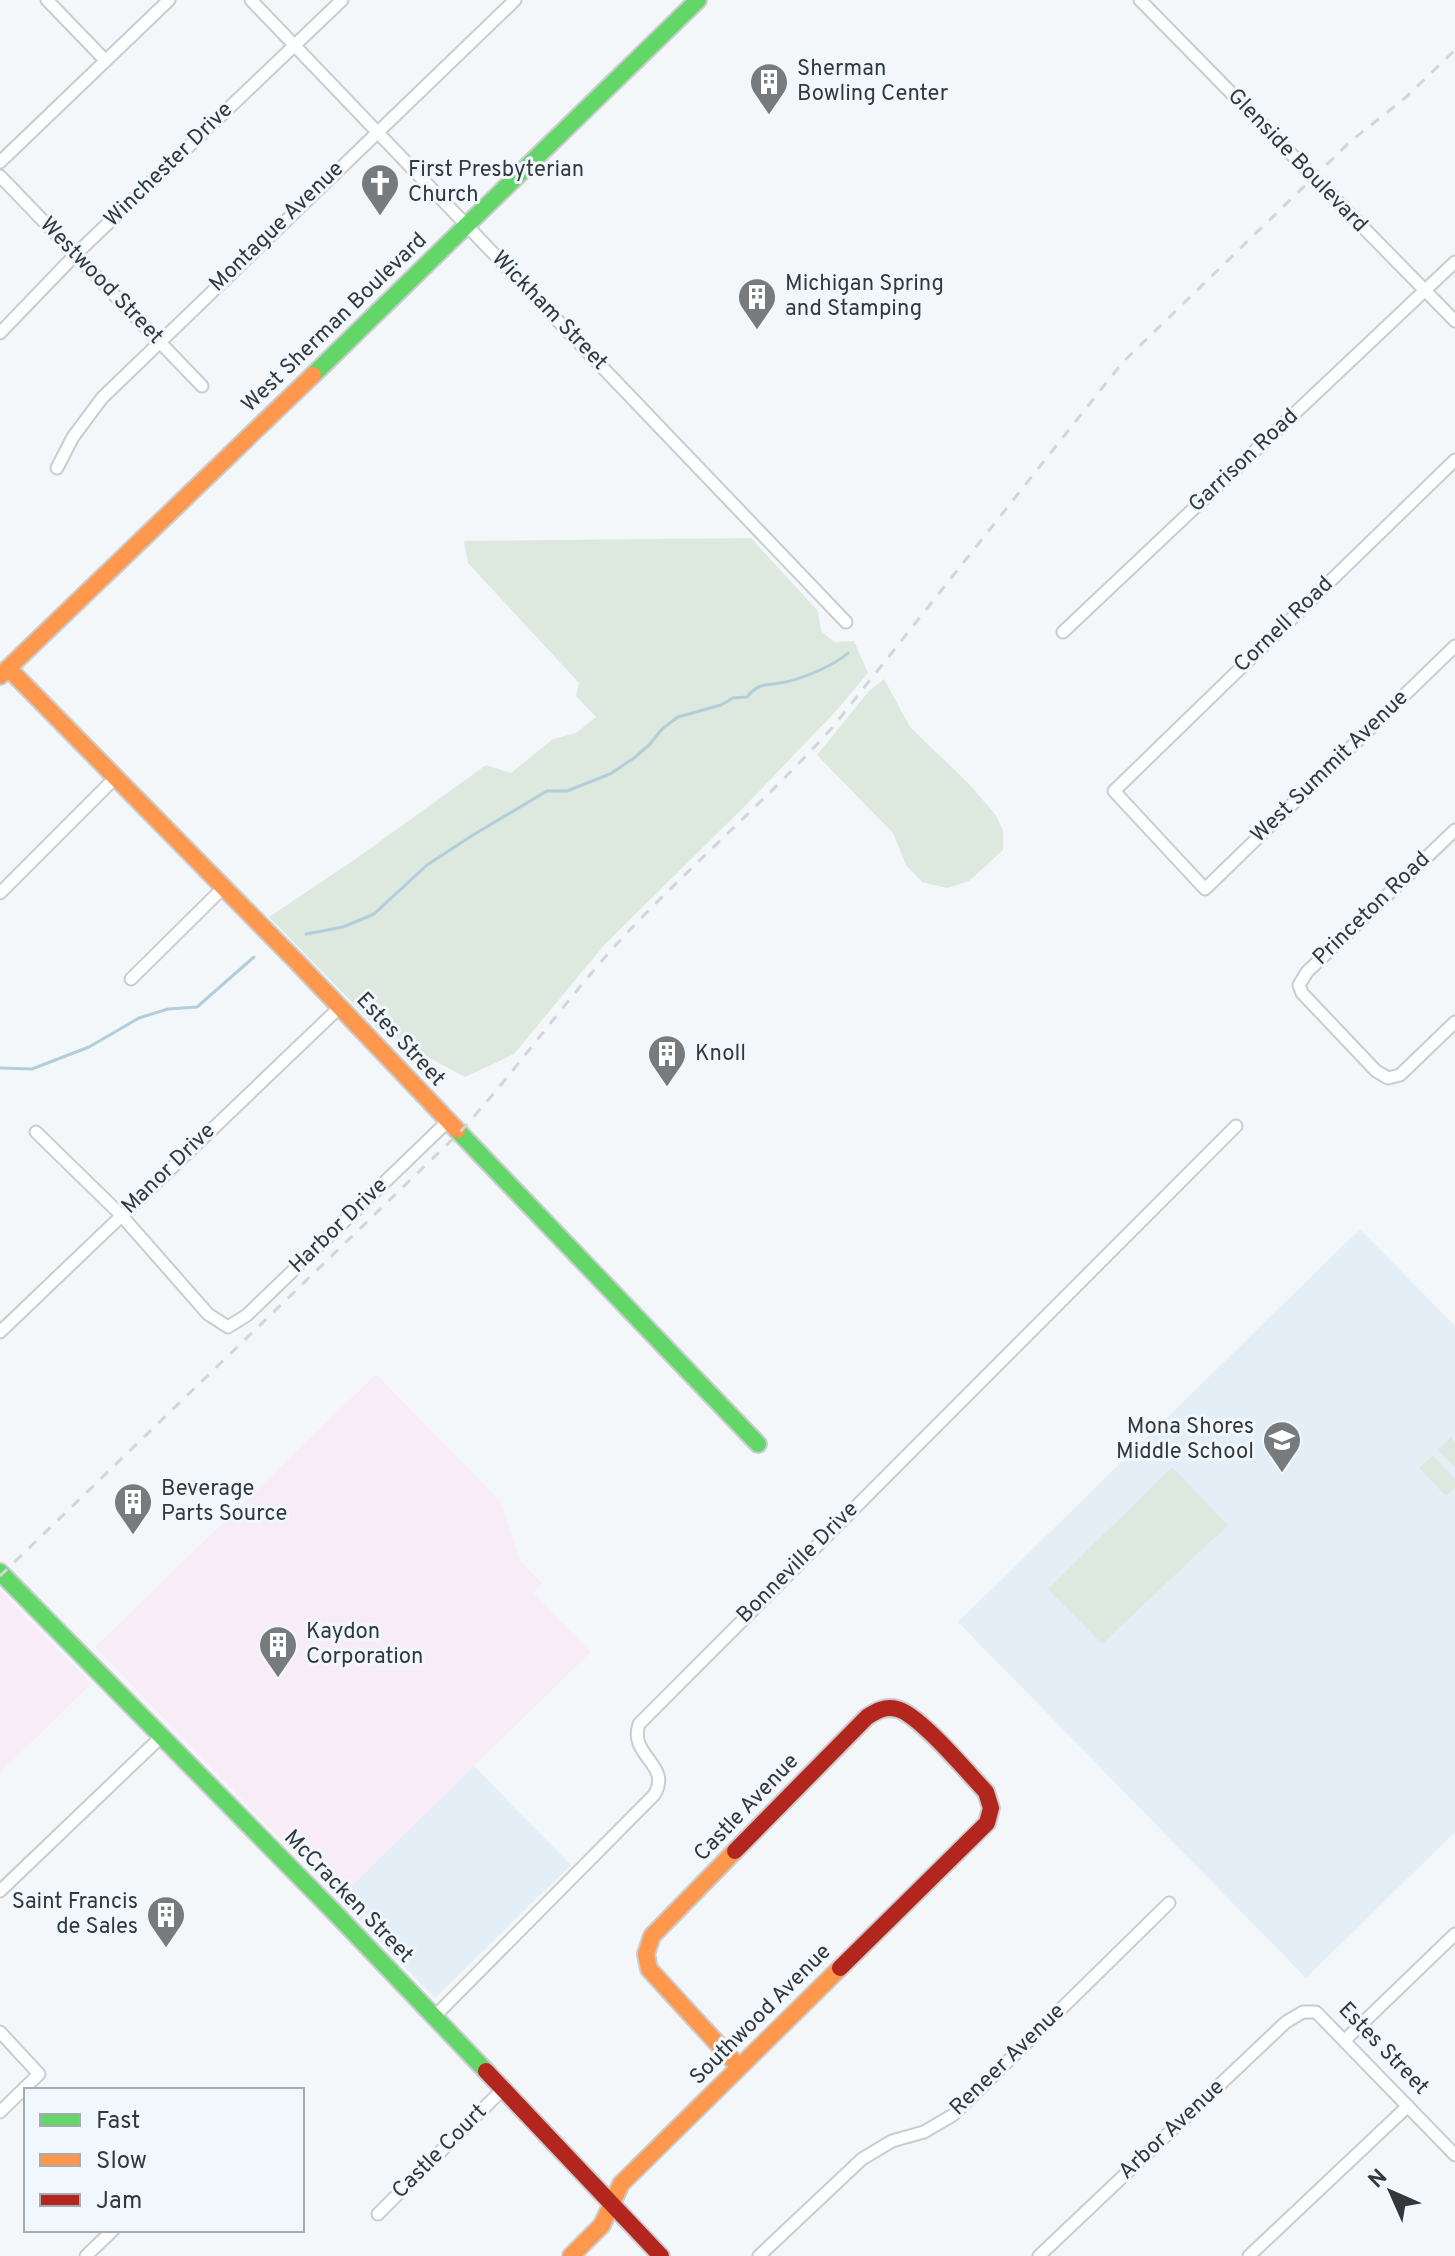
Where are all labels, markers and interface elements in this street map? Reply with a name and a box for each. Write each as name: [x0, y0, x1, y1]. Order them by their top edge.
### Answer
place label: Sherman Bowling Center: [797, 56, 949, 108]
building icon: Sherman Bowling Center: [748, 61, 790, 116]
street label: Glenside Boulevard: [1221, 83, 1373, 239]
street label: Winchester Drive: [99, 97, 239, 233]
street label: Montague Avenue: [204, 156, 350, 298]
place label: First Presbyterian Church: [408, 157, 584, 209]
church icon: First Presbyterian Church: [359, 162, 401, 217]
street label: Westwood Street: [33, 212, 169, 350]
street label: West Sherman Boulevard: [237, 227, 433, 419]
street label: Wickham Street: [485, 246, 613, 376]
place label: Michigan Spring and Stamping: [785, 271, 944, 323]
building icon: Michigan Spring and Stamping: [736, 276, 778, 331]
street label: Garrison Road: [1184, 403, 1304, 519]
street label: Cornell Road: [1229, 571, 1339, 679]
street label: West Summit Avenue: [1246, 685, 1414, 849]
street label: Princeton Road: [1308, 846, 1436, 972]
street label: Estes Street: [350, 987, 450, 1093]
building icon: Knoll: [646, 1033, 688, 1088]
place label: Knoll: [695, 1041, 746, 1068]
street label: Manor Drive: [117, 1118, 221, 1220]
street label: Harbor Drive: [284, 1173, 394, 1279]
place label: Mona Shores Middle School: [1116, 1414, 1254, 1466]
school or university icon: Mona Shores Middle School: [1261, 1419, 1303, 1474]
place label: Beverage Parts Source: [161, 1476, 287, 1528]
building icon: Beverage Parts Source: [112, 1481, 154, 1536]
street label: Bonneville Drive: [731, 1496, 865, 1630]
place label: Kaydon Corporation: [306, 1619, 423, 1671]
building icon: Kaydon Corporation: [257, 1624, 299, 1679]
street label: Castle Avenue: [689, 1749, 805, 1867]
street label: McCracken Street: [278, 1825, 418, 1969]
place label: Saint Francis de Sales: [12, 1889, 138, 1941]
building icon: Saint Francis de Sales: [145, 1894, 187, 1949]
street label: Southwood Avenue: [685, 1939, 837, 2091]
street label: Estes Street: [1332, 1997, 1434, 2101]
street label: Reneer Avenue: [945, 1998, 1071, 2122]
street label: Arbor Avenue: [1114, 2074, 1230, 2186]
legend: [24, 2088, 304, 2232]
street label: Castle Court: [387, 2099, 493, 2205]
text: Fast: [96, 2107, 140, 2137]
text: Slow: [96, 2147, 147, 2177]
north arrow: [1351, 2152, 1431, 2232]
text: N: [1363, 2164, 1394, 2195]
text: Jam: [96, 2187, 142, 2217]

